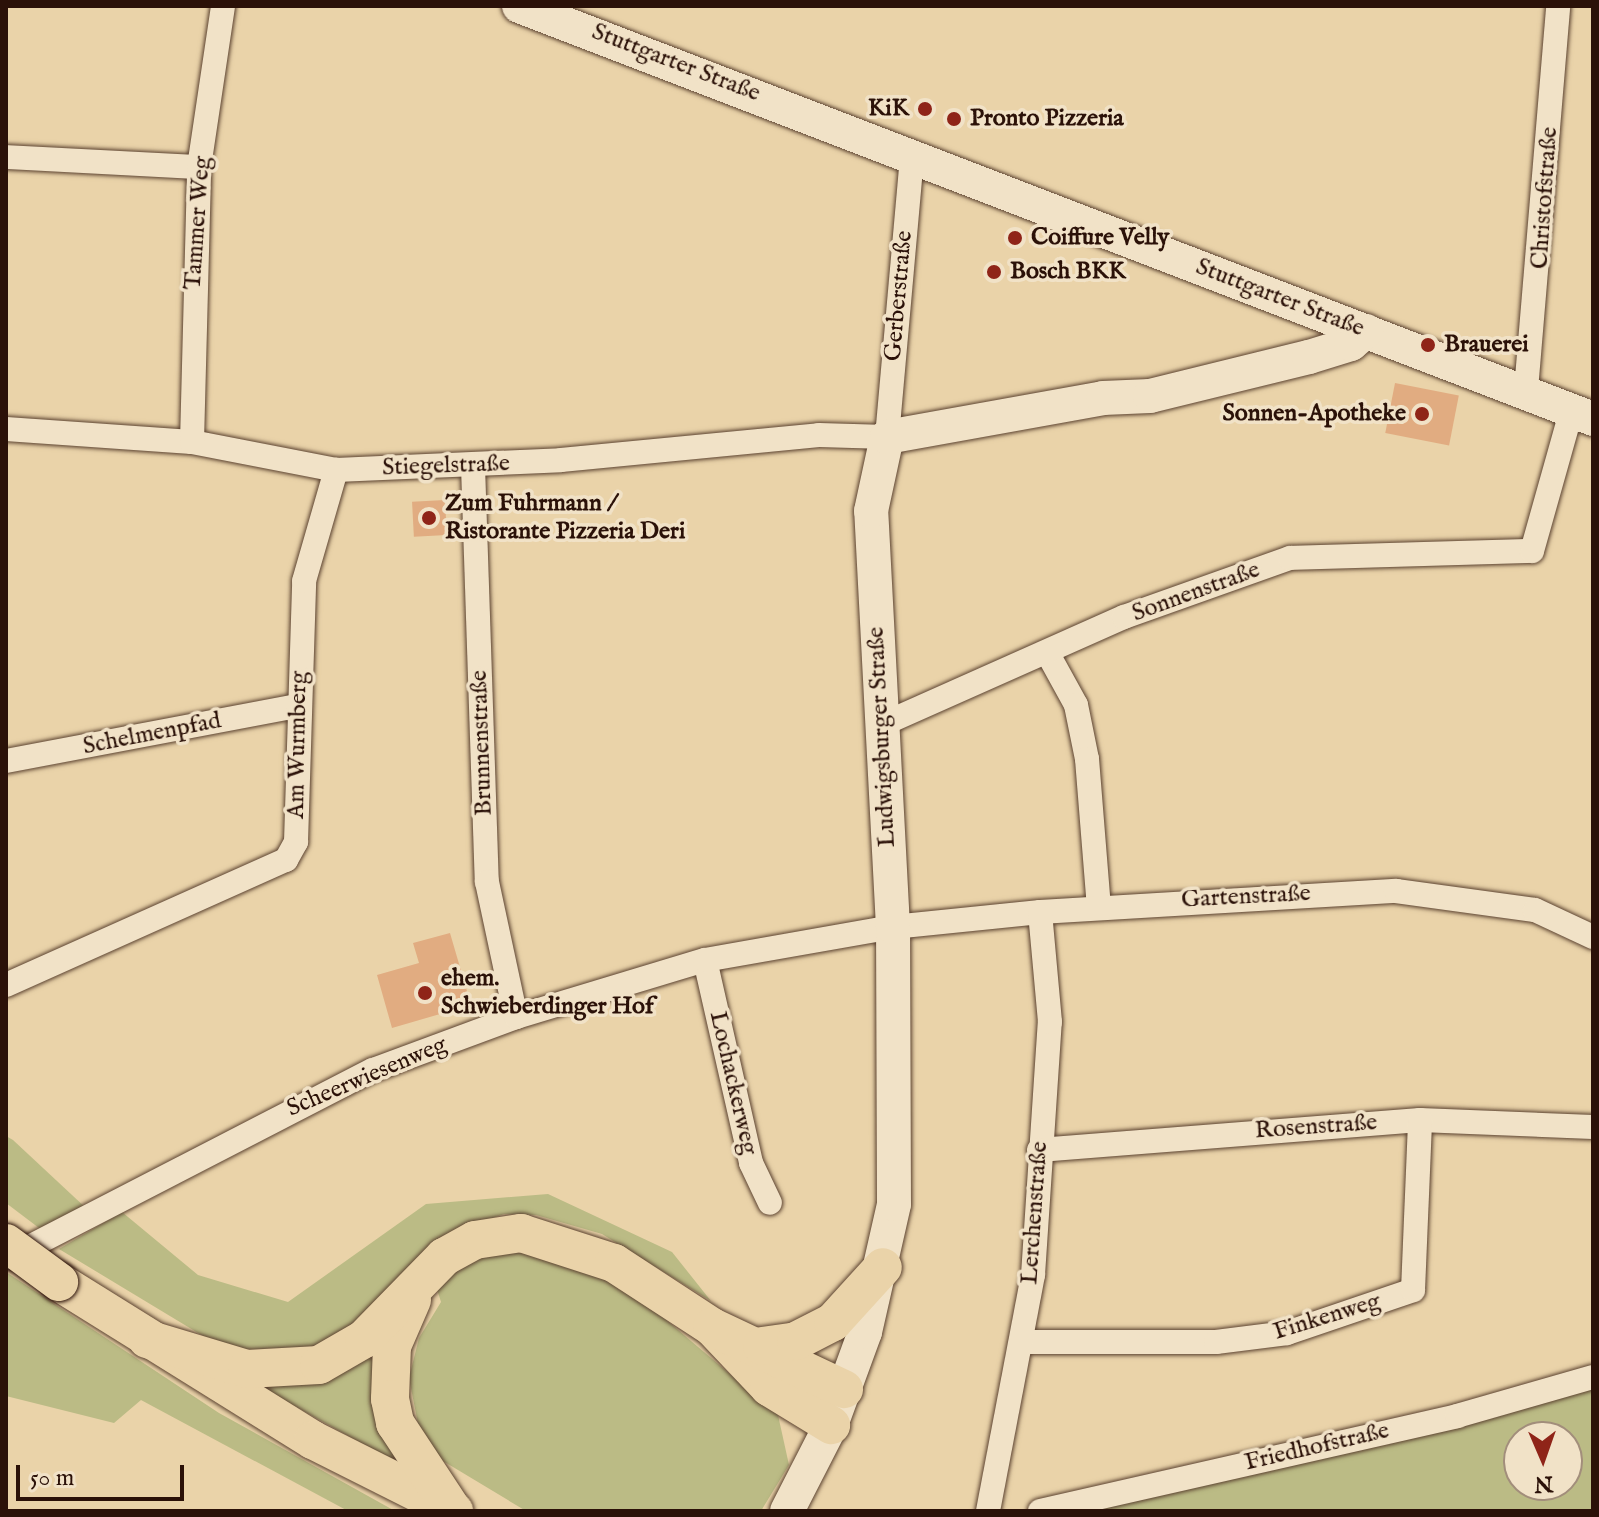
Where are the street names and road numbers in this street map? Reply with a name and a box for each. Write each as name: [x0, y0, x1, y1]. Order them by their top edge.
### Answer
street label: Stuttgarter Straße: [588, 18, 764, 108]
street label: Christofstraße: [1526, 126, 1564, 270]
street label: Tammer Weg: [179, 155, 217, 291]
street label: Gerberstraße: [879, 230, 919, 362]
street label: Stuttgarter Straße: [1192, 253, 1368, 343]
street label: Stiegelstraße: [382, 449, 510, 483]
street label: Sonnenstraße: [1128, 556, 1264, 628]
street label: Ludwigsburger Straße: [862, 626, 902, 848]
street label: Brunnenstraße: [465, 670, 499, 816]
street label: Am Wurmberg: [282, 671, 314, 819]
street label: Schelmenpfad: [81, 707, 223, 761]
street label: Gartenstraße: [1181, 879, 1311, 915]
street label: Lochackerweg: [703, 1009, 763, 1157]
street label: Scheerwiesenweg: [283, 1030, 451, 1124]
street label: Rosenstraße: [1254, 1108, 1378, 1146]
street label: Lerchenstraße: [1016, 1141, 1054, 1285]
street label: Finkenweg: [1270, 1287, 1384, 1347]
street label: Friedhofstraße: [1242, 1416, 1392, 1478]

